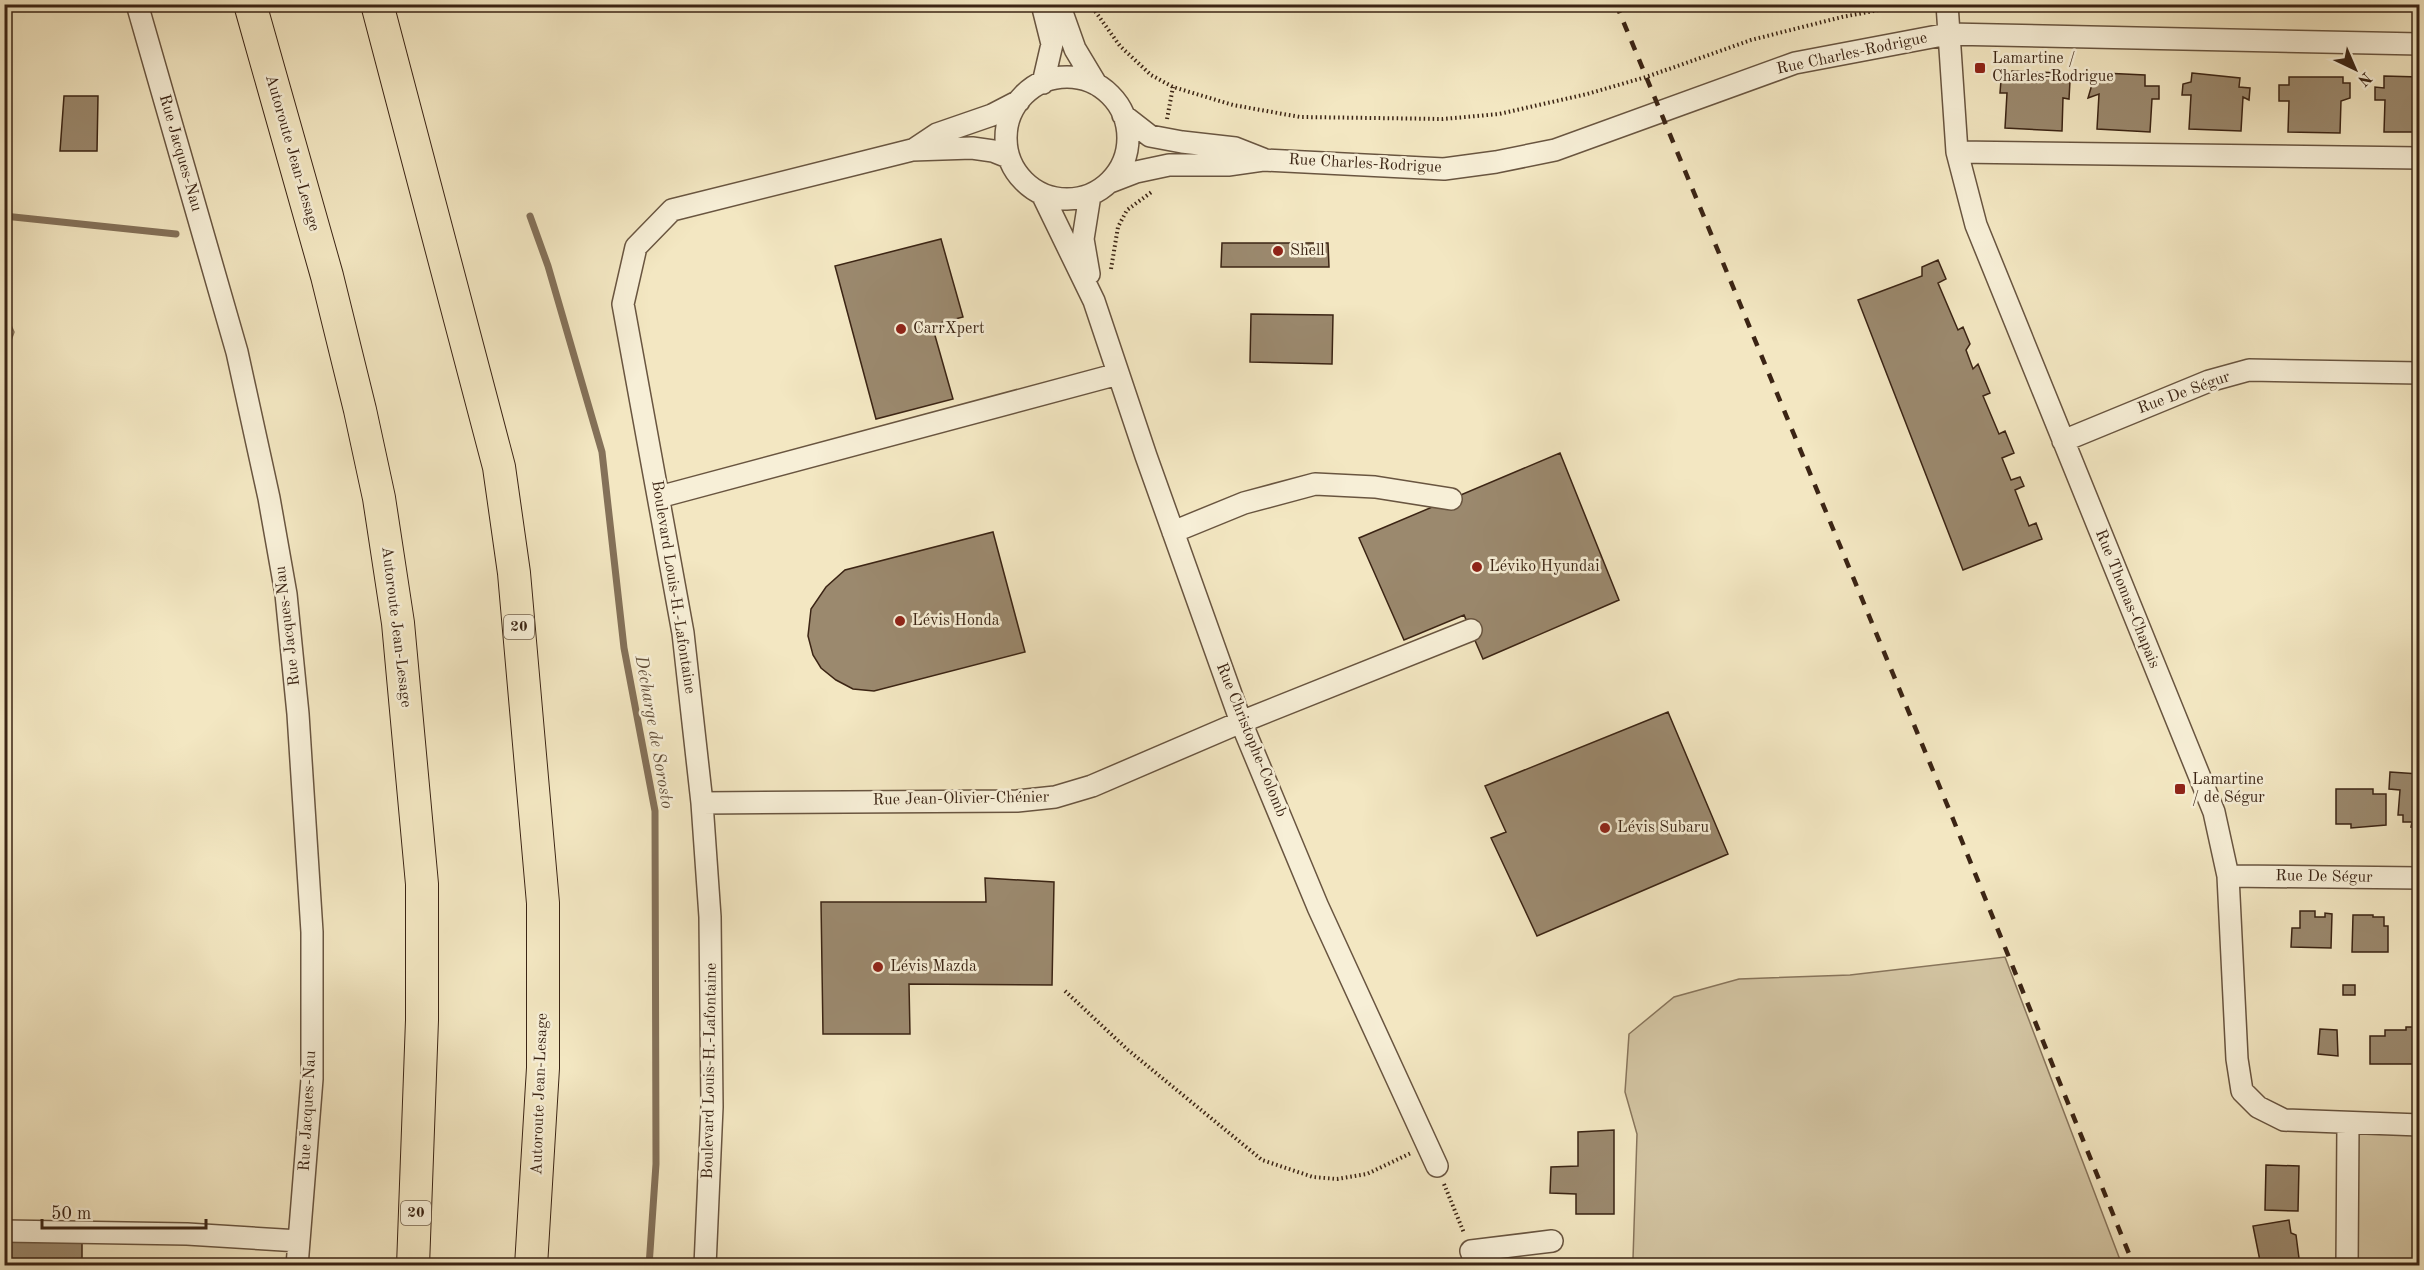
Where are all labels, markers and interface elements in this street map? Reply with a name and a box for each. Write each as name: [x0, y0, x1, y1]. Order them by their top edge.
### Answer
street label: Rue Charles-Rodrigue: [1775, 30, 1929, 78]
north arrow: [2325, 39, 2385, 99]
place label: Lamartine / Charles-Rodrigue: [1992, 51, 2114, 85]
marker: Lamartine / Charles-Rodrigue: [1973, 61, 1987, 75]
text: N: [2354, 68, 2374, 89]
street label: Autoroute Jean-Lesage: [262, 73, 322, 233]
street label: Rue Jacques-Nau: [156, 93, 204, 214]
street label: Rue Charles-Rodrigue: [1288, 152, 1442, 176]
place label: Shell: [1290, 243, 1325, 259]
marker: Shell: [1271, 244, 1285, 258]
place label: CarrXpert: [913, 321, 985, 337]
marker: CarrXpert: [894, 322, 908, 336]
street label: Rue De Ségur: [2136, 369, 2233, 417]
street label: Boulevard Louis-H.-Lafontaine: [648, 479, 698, 695]
street label: Rue Thomas-Chapais: [2092, 527, 2162, 671]
street label: Autoroute Jean-Lesage: [378, 546, 414, 708]
place label: Léviko Hyundai: [1489, 559, 1599, 575]
marker: Léviko Hyundai: [1470, 560, 1484, 574]
street label: Rue Jacques-Nau: [273, 565, 303, 687]
place label: Lévis Honda: [912, 613, 1000, 629]
marker: Lévis Honda: [893, 614, 907, 628]
road number: 20: [504, 615, 534, 639]
water label: Décharge de Sorosto: [631, 653, 676, 810]
street label: Rue Christophe-Colomb: [1213, 661, 1289, 819]
place label: Lamartine / de Ségur: [2192, 772, 2265, 806]
marker: Lamartine / de Ségur: [2173, 782, 2187, 796]
street label: Rue Jean-Olivier-Chénier: [873, 789, 1050, 809]
place label: Lévis Subaru: [1617, 820, 1709, 836]
marker: Lévis Subaru: [1598, 821, 1612, 835]
street label: Rue De Ségur: [2275, 868, 2373, 886]
place label: Lévis Mazda: [890, 959, 977, 975]
marker: Lévis Mazda: [871, 960, 885, 974]
street label: Boulevard Louis-H.-Lafontaine: [700, 963, 720, 1179]
street label: Autoroute Jean-Lesage: [529, 1013, 551, 1175]
street label: Rue Jacques-Nau: [297, 1050, 319, 1172]
scale bar: [42, 1192, 206, 1230]
road number: 20: [401, 1201, 431, 1225]
text: 50 m: [51, 1205, 91, 1223]

